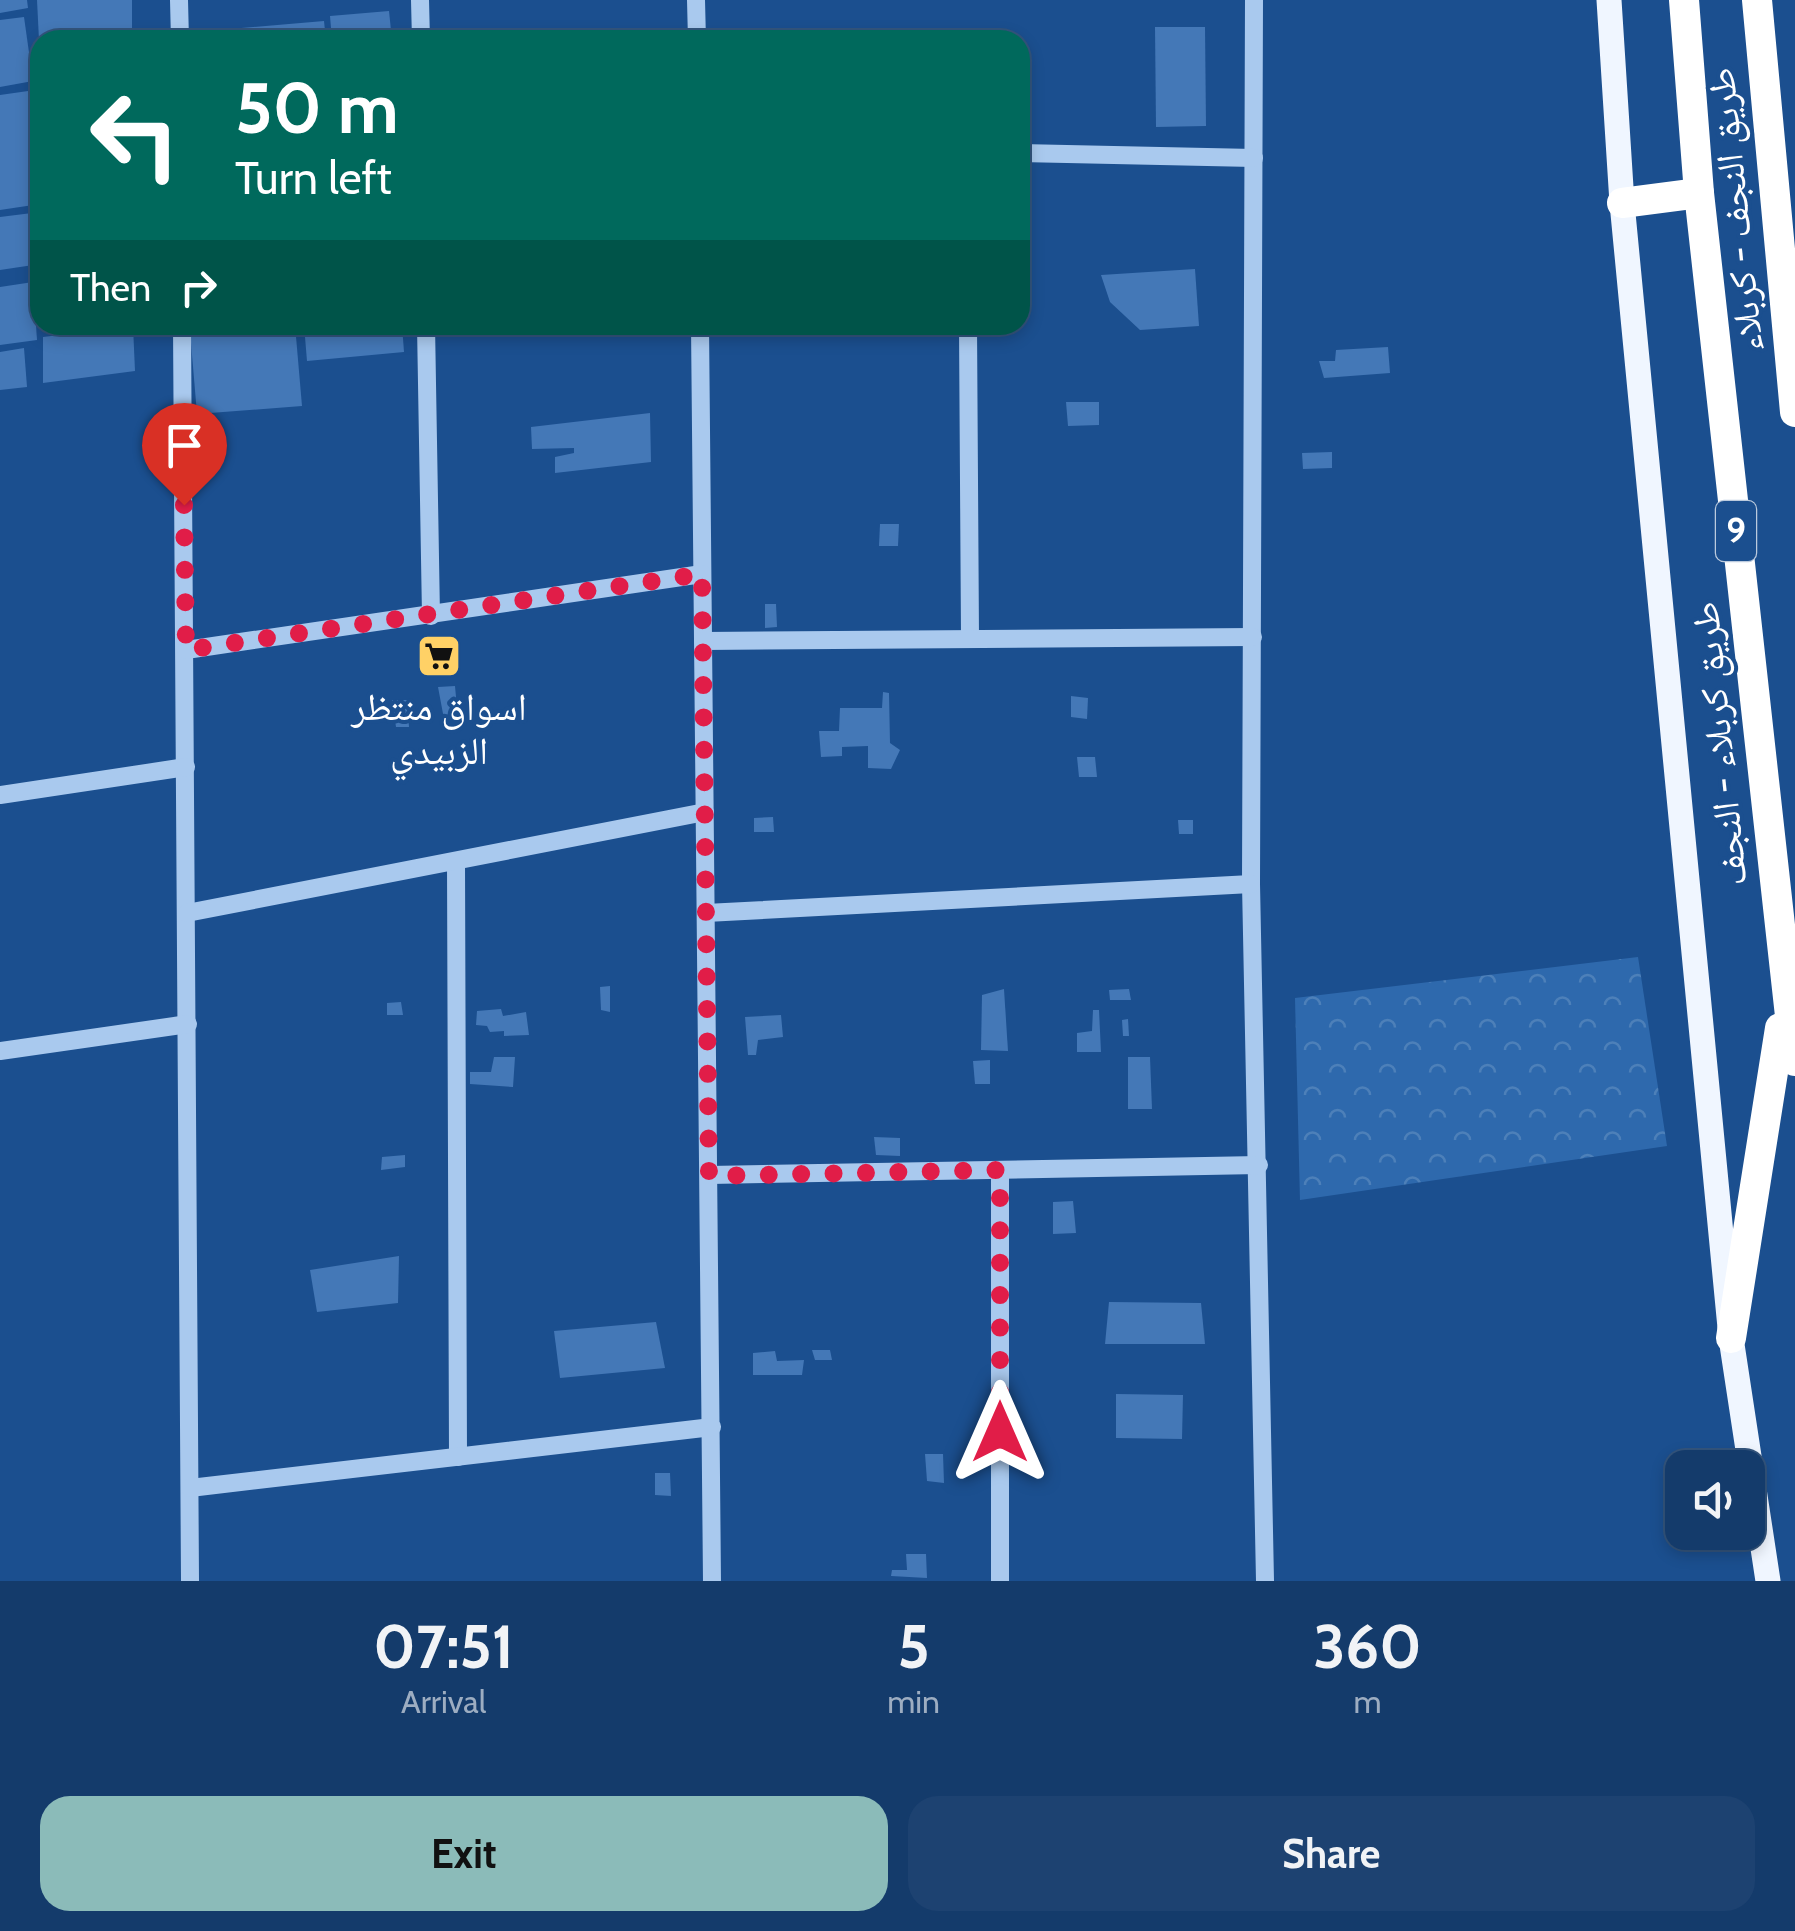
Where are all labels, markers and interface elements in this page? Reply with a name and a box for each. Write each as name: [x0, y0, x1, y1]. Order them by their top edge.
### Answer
text: 50 m: [235, 65, 399, 151]
street label: طريق النجف - کربلاء: [1696, 66, 1773, 354]
icon: left: [70, 70, 200, 200]
text: Turn left: [235, 151, 392, 205]
icon: right: [171, 260, 226, 315]
text: Then: [70, 264, 151, 311]
pin: [142, 403, 227, 506]
icon: arrive: [157, 418, 212, 473]
road number: 9: [1716, 501, 1756, 561]
street label: طريق کربلاء - النجف: [1680, 600, 1757, 888]
supermarket icon: اسواق منتظر الزبيدي: [416, 633, 462, 679]
place label: اسواق منتظر الزبيدي: [350, 683, 527, 781]
position arrow: [948, 1380, 1052, 1484]
map controls: [1665, 1450, 1765, 1550]
button: sound: [1665, 1450, 1765, 1550]
text: 07:51: [373, 1610, 514, 1683]
text: 5: [897, 1610, 930, 1683]
text: 360: [1313, 1610, 1422, 1683]
text: Arrival: [401, 1682, 486, 1721]
text: min: [887, 1682, 940, 1721]
text: m: [1353, 1682, 1382, 1721]
button: Exit: [40, 1796, 888, 1911]
button: Share: [908, 1796, 1755, 1911]

